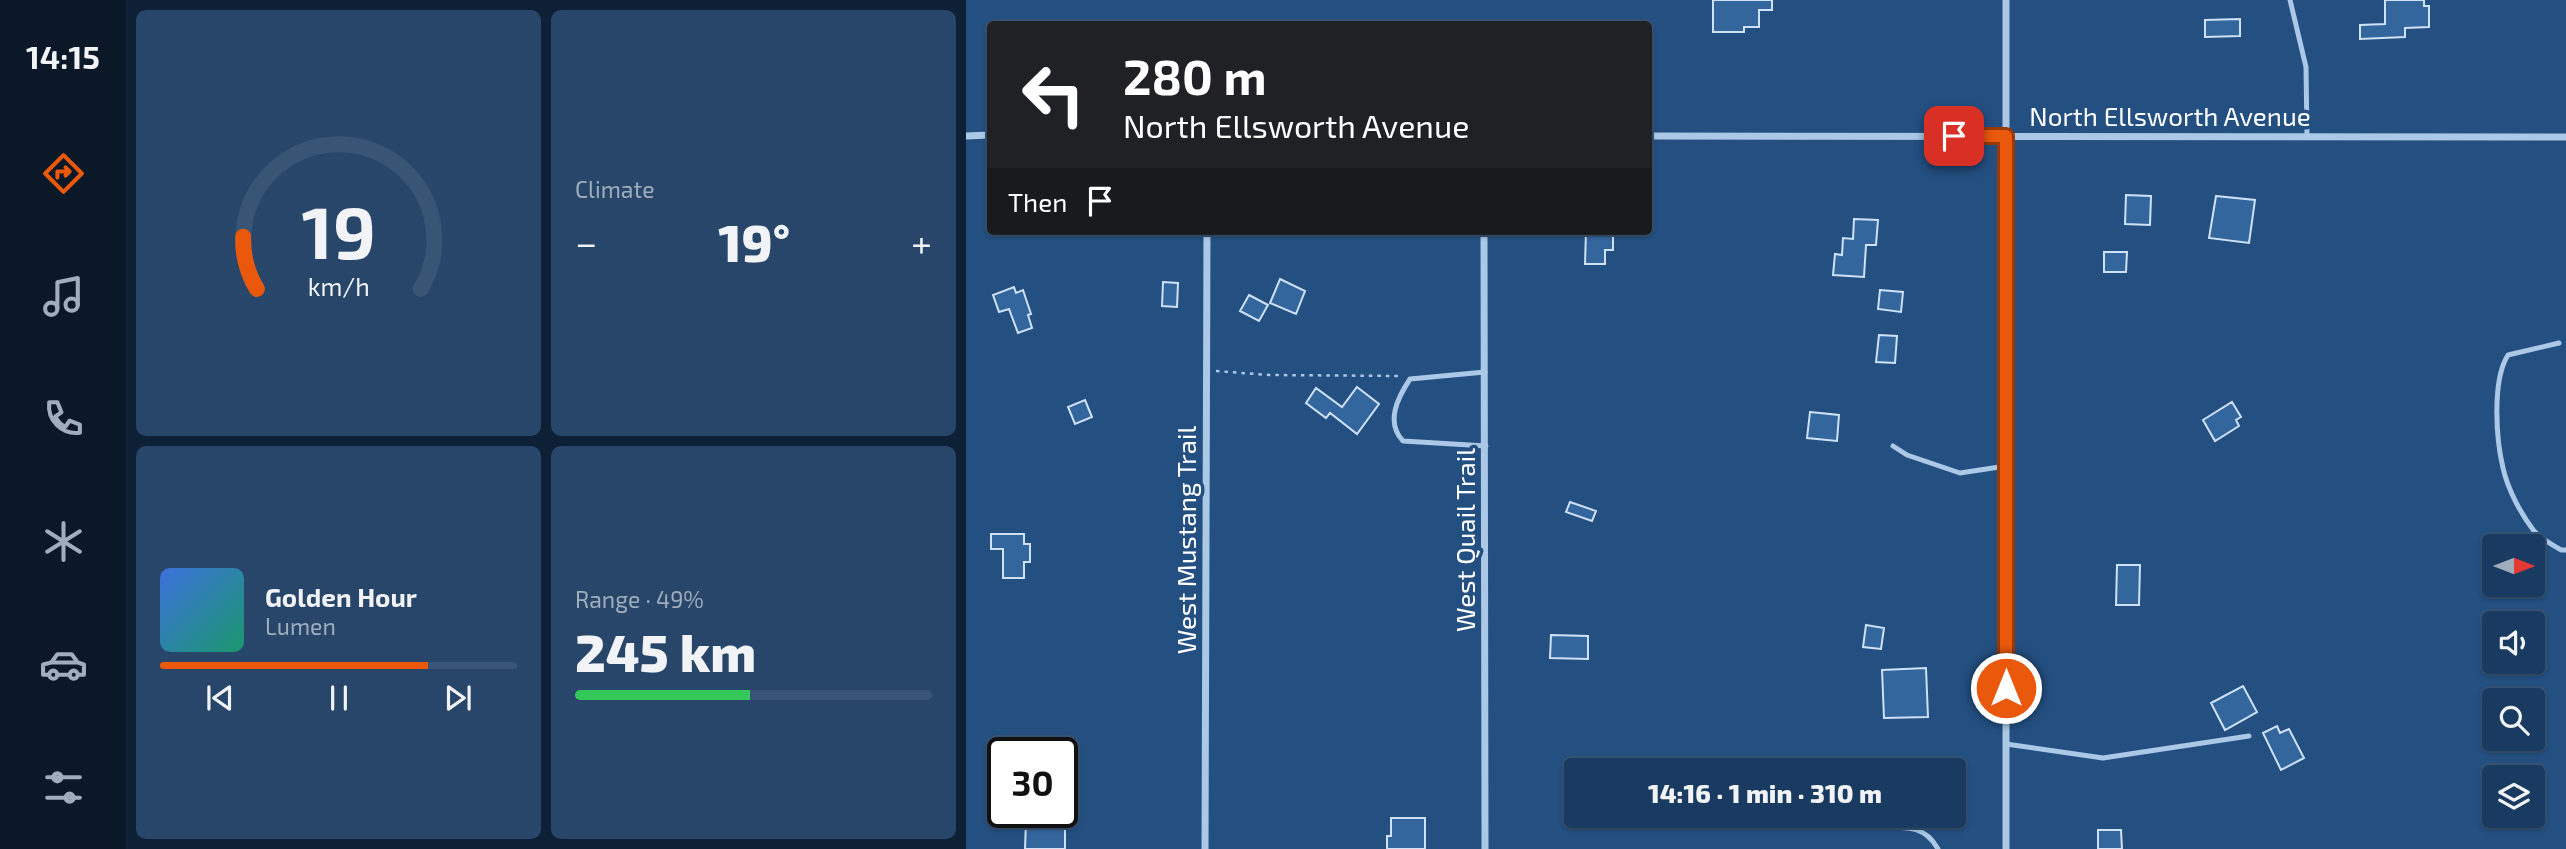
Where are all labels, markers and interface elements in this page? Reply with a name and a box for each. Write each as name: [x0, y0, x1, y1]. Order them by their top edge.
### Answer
text: 14:15: [26, 37, 100, 75]
text: 280 m: [1123, 46, 1267, 105]
icon: left: [1008, 49, 1099, 140]
street label: North Ellsworth Avenue: [2029, 100, 2311, 131]
text: North Ellsworth Avenue: [1123, 106, 1469, 144]
pin: [1924, 106, 1984, 166]
icon: arrive: [1935, 117, 1973, 155]
icon: directions: [39, 149, 88, 198]
text: Climate: [575, 175, 655, 203]
icon: arrive: [1081, 182, 1119, 220]
text: 19: [301, 186, 376, 274]
text: Then: [1008, 186, 1067, 217]
text: 19°: [718, 210, 790, 272]
text: −: [575, 219, 597, 265]
text: +: [911, 219, 932, 265]
text: km/h: [307, 271, 370, 301]
icon: music: [39, 272, 88, 321]
icon: phone: [39, 394, 88, 443]
street label: West Mustang Trail: [1170, 426, 1201, 654]
street label: West Quail Trail: [1449, 448, 1480, 632]
icon: climate: [39, 517, 88, 566]
north arrow: [2482, 534, 2544, 597]
map controls: [2482, 534, 2545, 828]
text: Golden Hour: [265, 581, 417, 612]
text: Range · 49%: [575, 585, 704, 613]
button: sound: [2482, 611, 2545, 674]
text: Lumen: [265, 612, 336, 640]
text: 245 km: [575, 620, 756, 682]
icon: car: [39, 640, 88, 689]
position arrow: [1969, 651, 2043, 725]
icon: previous: [201, 679, 239, 717]
icon: pause: [320, 679, 358, 717]
icon: next: [439, 679, 477, 717]
button: search: [2482, 688, 2545, 751]
speed limit sign: 30: [987, 737, 1078, 828]
icon: filters: [39, 763, 88, 812]
button: layers: [2482, 765, 2545, 828]
text: 14:16 · 1 min · 310 m: [1648, 777, 1882, 808]

